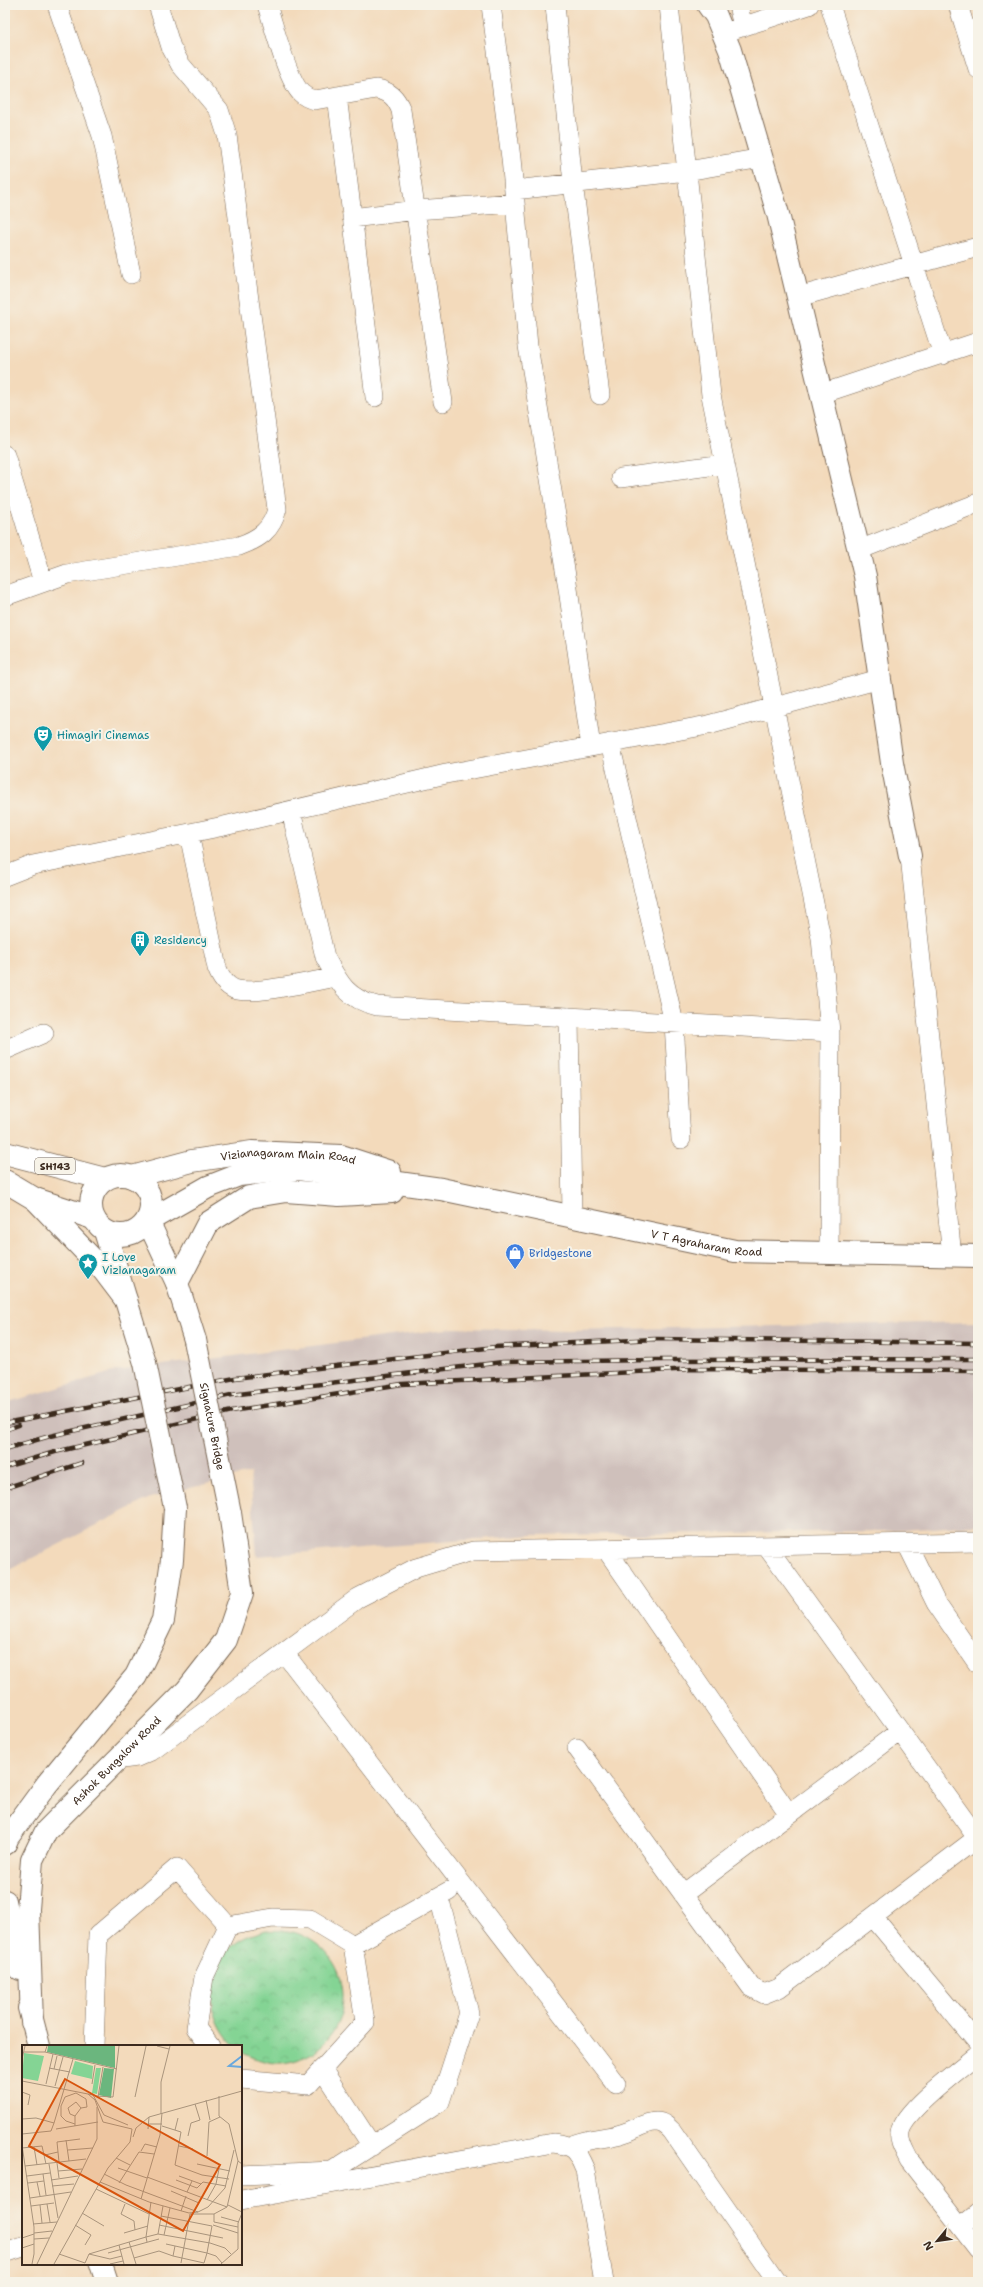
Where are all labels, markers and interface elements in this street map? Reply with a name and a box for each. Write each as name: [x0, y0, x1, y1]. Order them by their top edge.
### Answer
theatre icon: Himagiri Cinemas: [32, 724, 54, 752]
place label: Himagiri Cinemas: [57, 728, 149, 743]
building icon: Residency: [129, 929, 151, 957]
place label: Residency: [154, 933, 207, 948]
street label: Vizianagaram Main Road: [219, 1144, 358, 1168]
road number: SH143: [35, 1158, 75, 1174]
street label: V T Agraharam Road: [649, 1226, 762, 1259]
shop icon: Bridgestone: [504, 1242, 526, 1270]
place label: Bridgestone: [529, 1246, 592, 1261]
place label: I Love Vizianagaram: [102, 1250, 176, 1278]
place icon: I Love Vizianagaram: [77, 1252, 99, 1280]
street label: Signature Bridge: [196, 1381, 229, 1471]
street label: Ashok Bungalow Road: [69, 1713, 164, 1808]
inset map: [22, 2045, 242, 2265]
north arrow: [917, 2221, 957, 2261]
text: N: [920, 2238, 937, 2253]

